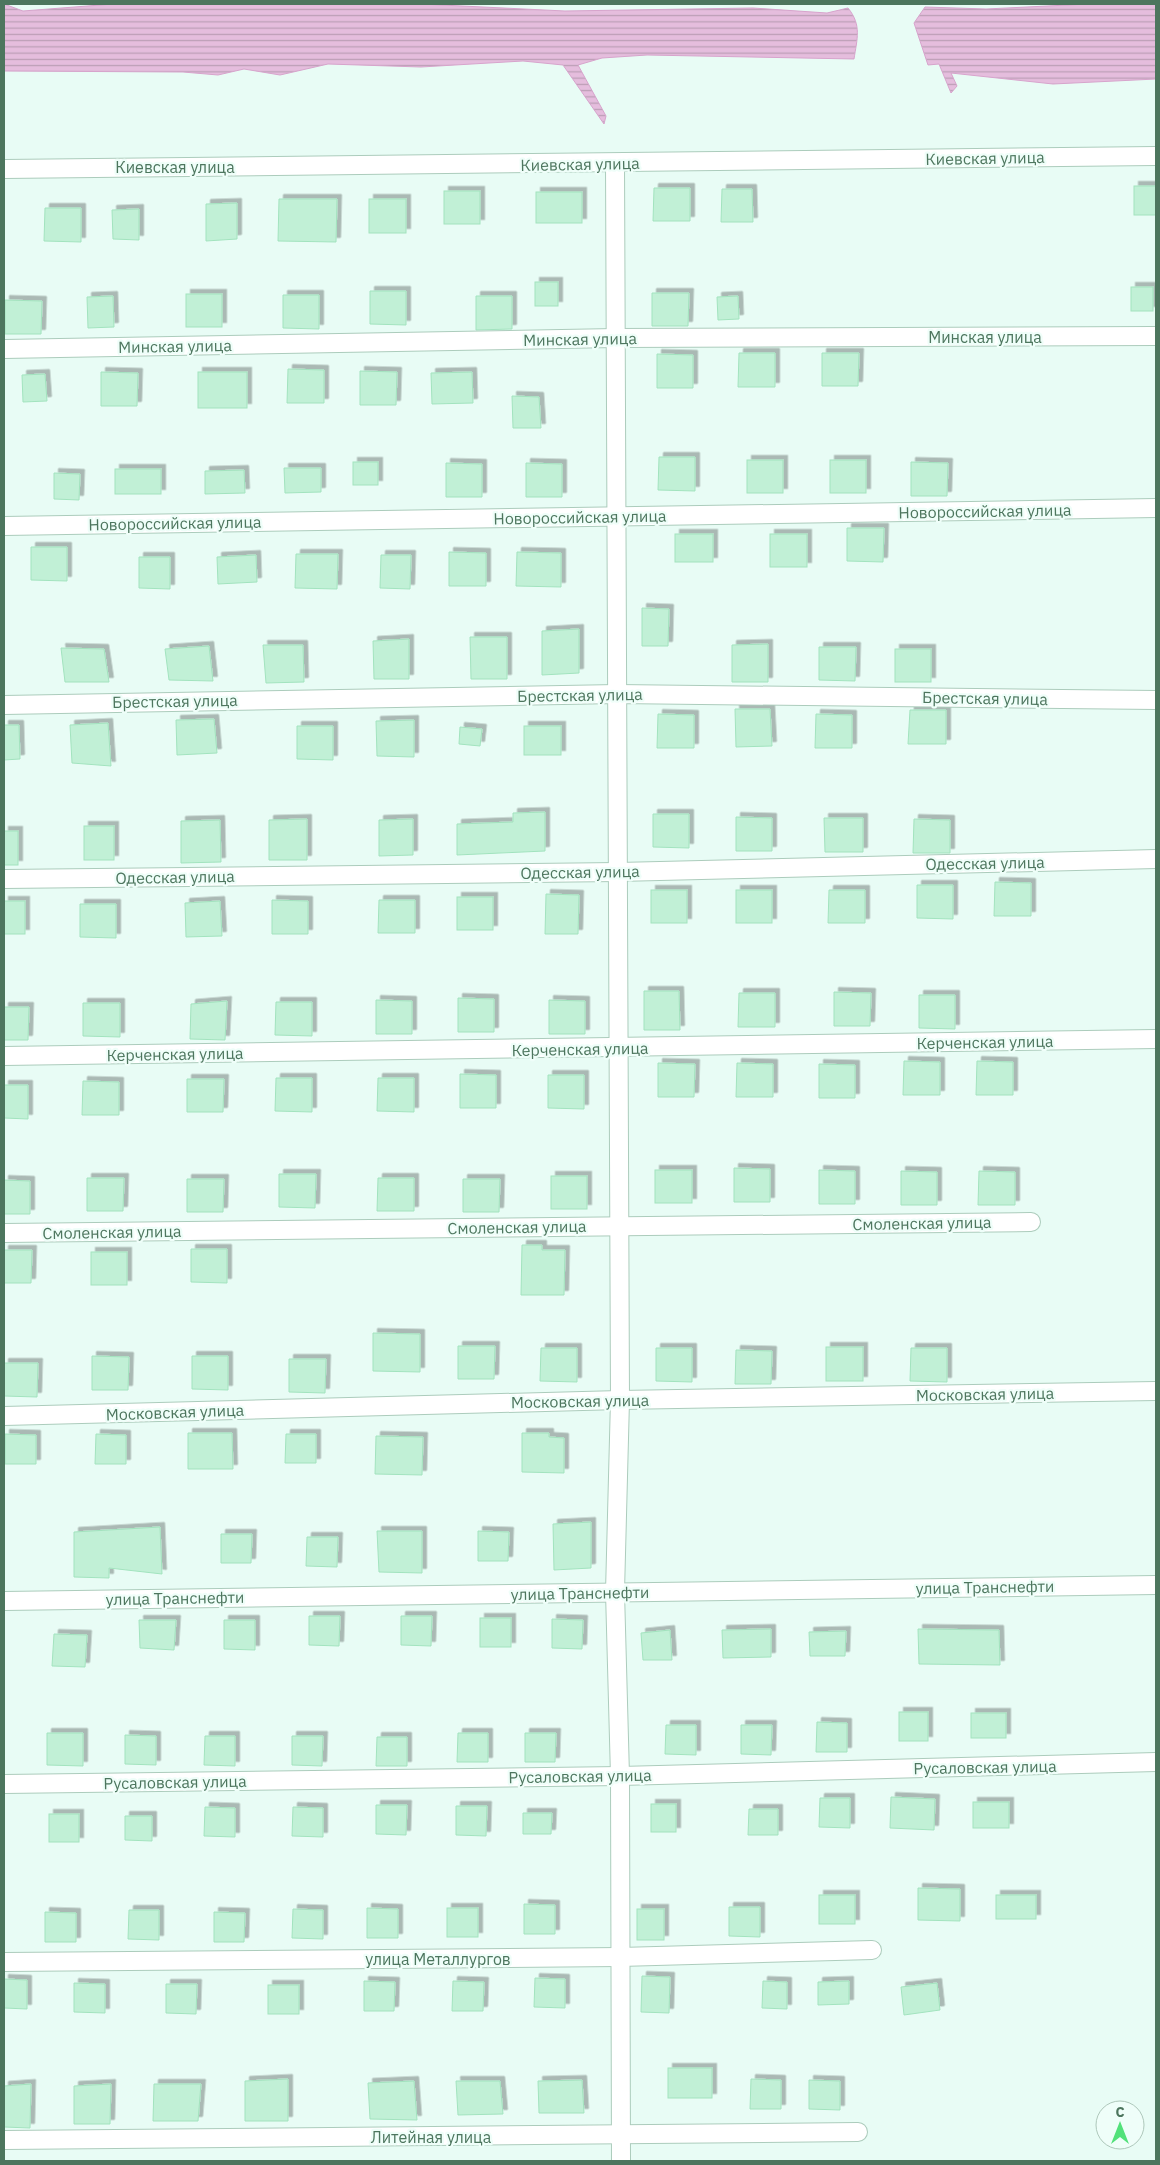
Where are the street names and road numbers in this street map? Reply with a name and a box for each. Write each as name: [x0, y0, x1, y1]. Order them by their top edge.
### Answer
street label: Киевская улица: [925, 147, 1045, 169]
street label: Киевская улица: [520, 153, 640, 175]
street label: Киевская улица: [115, 157, 235, 177]
street label: Минская улица: [928, 327, 1042, 347]
street label: Минская улица: [523, 328, 637, 350]
street label: Минская улица: [118, 335, 232, 357]
street label: Новороссийская улица: [898, 499, 1072, 523]
street label: Новороссийская улица: [493, 505, 667, 529]
street label: Новороссийская улица: [88, 511, 262, 535]
street label: Брестская улица: [517, 684, 643, 706]
street label: Брестская улица: [922, 687, 1048, 709]
street label: Брестская улица: [112, 690, 238, 712]
street label: Одесская улица: [925, 852, 1045, 874]
street label: Одесская улица: [520, 861, 640, 883]
street label: Одесская улица: [115, 866, 235, 888]
street label: Керченская улица: [916, 1031, 1054, 1053]
street label: Керченская улица: [511, 1038, 649, 1060]
street label: Керченская улица: [106, 1043, 244, 1065]
street label: Смоленская улица: [852, 1212, 992, 1234]
street label: Смоленская улица: [447, 1216, 587, 1238]
street label: Смоленская улица: [42, 1221, 182, 1243]
street label: Московская улица: [916, 1383, 1055, 1405]
street label: Московская улица: [511, 1390, 650, 1412]
street label: Московская улица: [106, 1400, 245, 1424]
street label: улица Транснефти: [915, 1576, 1055, 1598]
street label: улица Транснефти: [510, 1582, 650, 1604]
street label: улица Транснефти: [105, 1587, 245, 1609]
street label: Русаловская улица: [913, 1756, 1057, 1778]
street label: Русаловская улица: [508, 1765, 652, 1787]
street label: Русаловская улица: [103, 1771, 247, 1793]
street label: улица Металлургов: [365, 1949, 511, 1969]
street label: Литейная улица: [371, 2127, 492, 2147]

